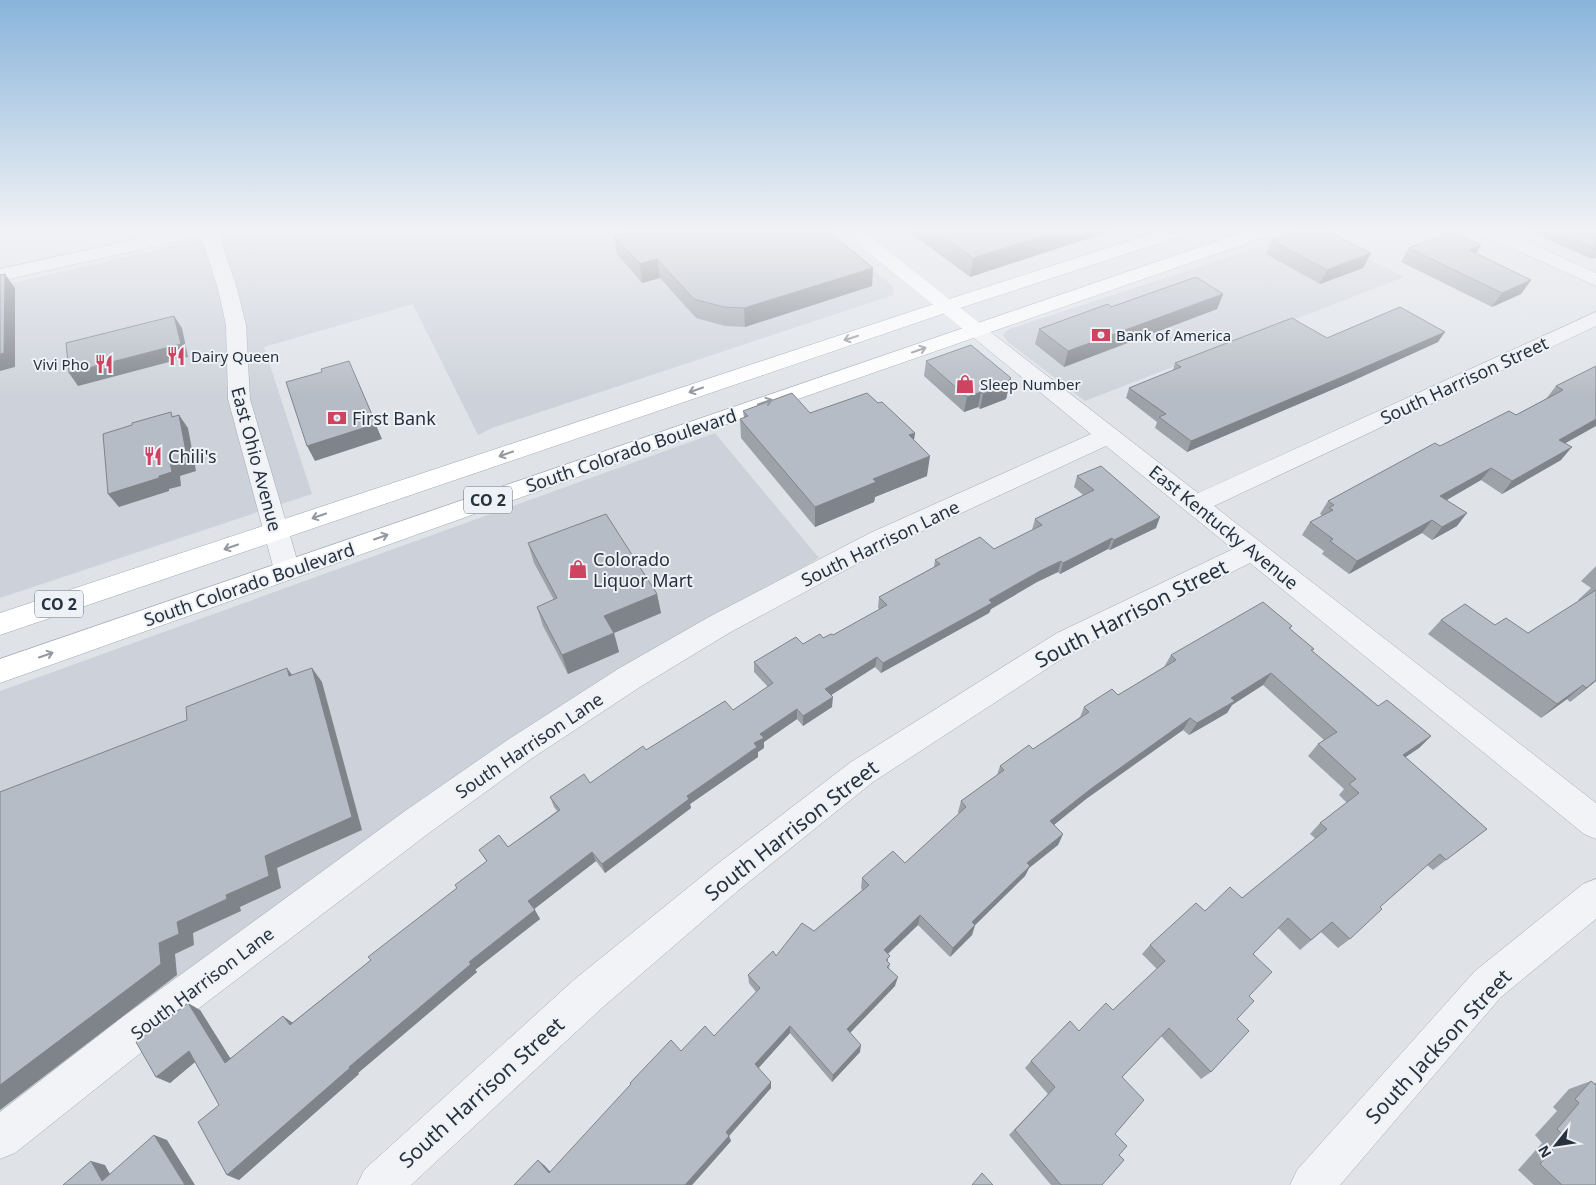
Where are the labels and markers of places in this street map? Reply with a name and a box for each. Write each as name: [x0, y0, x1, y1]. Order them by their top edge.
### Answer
bank icon: Bank of America: [1090, 324, 1112, 346]
place label: Bank of America: [1116, 325, 1231, 345]
restaurant icon: Dairy Queen: [165, 345, 187, 367]
place label: Dairy Queen: [191, 346, 279, 366]
restaurant icon: Vivi Pho: [93, 353, 115, 375]
place label: Vivi Pho: [33, 354, 89, 374]
shop icon: Sleep Number: [954, 373, 976, 395]
place label: Sleep Number: [980, 374, 1081, 394]
place label: First Bank: [352, 406, 436, 430]
bank icon: First Bank: [326, 407, 348, 429]
place label: Chili's: [168, 444, 217, 468]
restaurant icon: Chili's: [142, 445, 164, 467]
place label: Colorado Liquor Mart: [593, 547, 693, 592]
shop icon: Colorado Liquor Mart: [567, 558, 589, 580]

